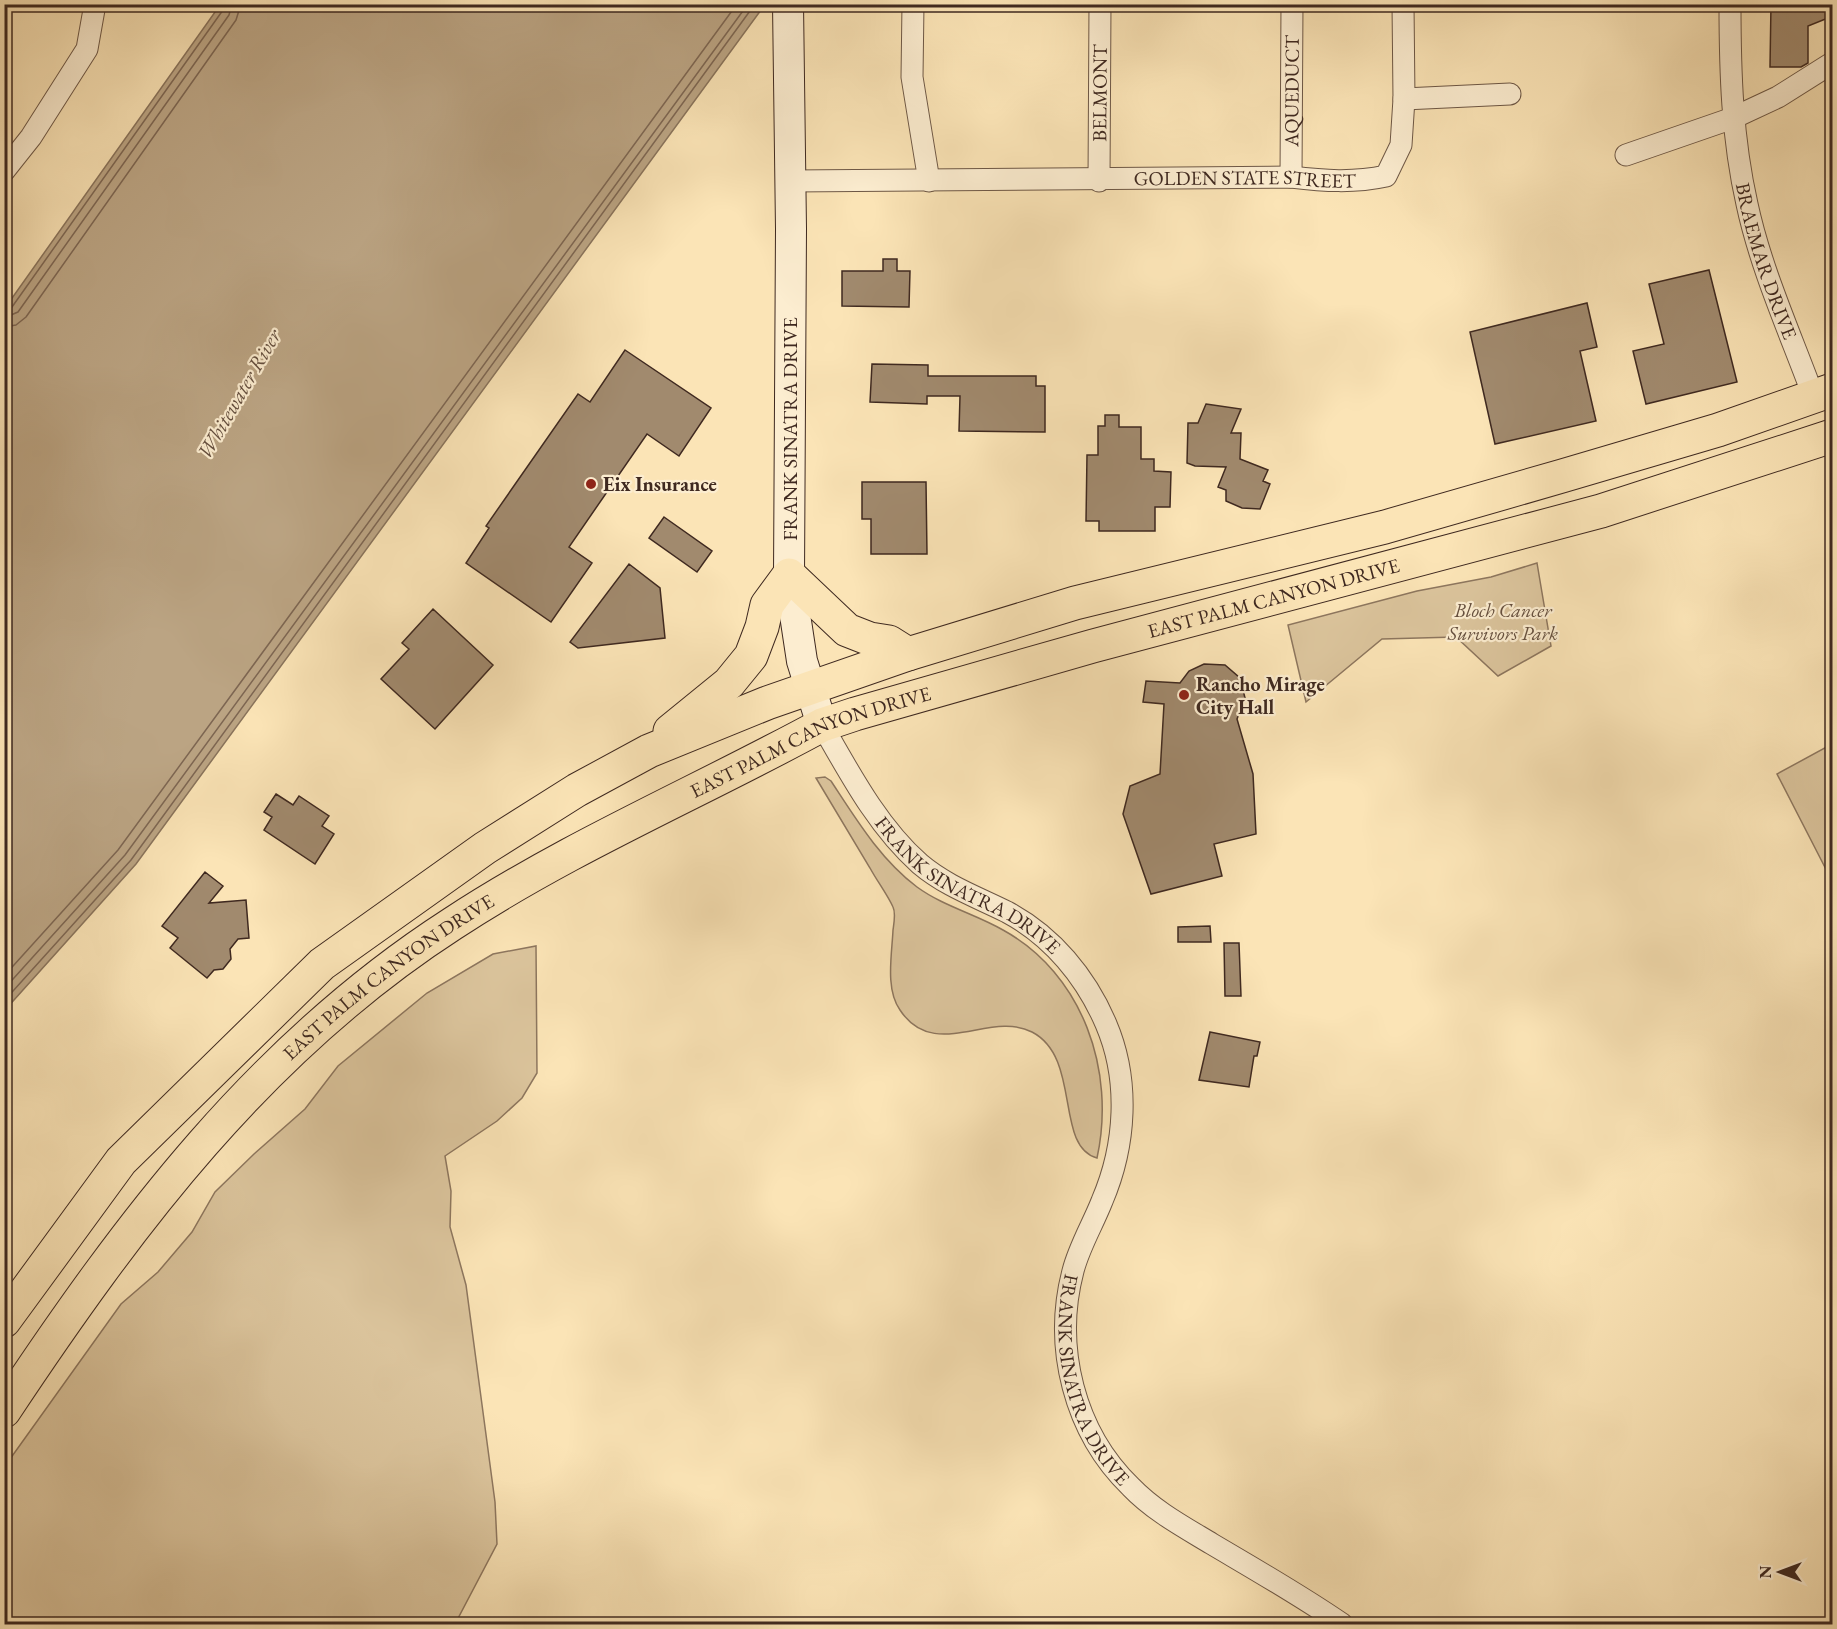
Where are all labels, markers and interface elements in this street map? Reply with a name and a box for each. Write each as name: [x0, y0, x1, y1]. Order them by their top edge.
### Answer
street label: AQUEDUCT: [1278, 34, 1305, 148]
street label: BELMONT: [1086, 44, 1113, 142]
street label: GOLDEN STATE STREET: [1134, 164, 1357, 194]
street label: BRAEMAR DRIVE: [1730, 180, 1803, 343]
street label: FRANK SINATRA DRIVE: [777, 317, 803, 541]
water label: Whitewater River: [191, 323, 287, 463]
place label: Eix Insurance: [603, 471, 717, 497]
marker: Eix Insurance: [584, 477, 598, 491]
street label: EAST PALM CANYON DRIVE: [1145, 552, 1402, 644]
park label: Bloch Cancer Survivors Park: [1447, 597, 1558, 646]
place label: Rancho Mirage City Hall: [1196, 671, 1325, 720]
street label: EAST PALM CANYON DRIVE: [686, 680, 934, 804]
marker: Rancho Mirage City Hall: [1177, 688, 1191, 702]
street label: FRANK SINATRA DRIVE: [869, 811, 1066, 959]
street label: EAST PALM CANYON DRIVE: [277, 888, 499, 1066]
street label: FRANK SINATRA DRIVE: [1052, 1272, 1136, 1491]
north arrow: [1750, 1542, 1810, 1602]
text: N: [1755, 1565, 1776, 1578]

